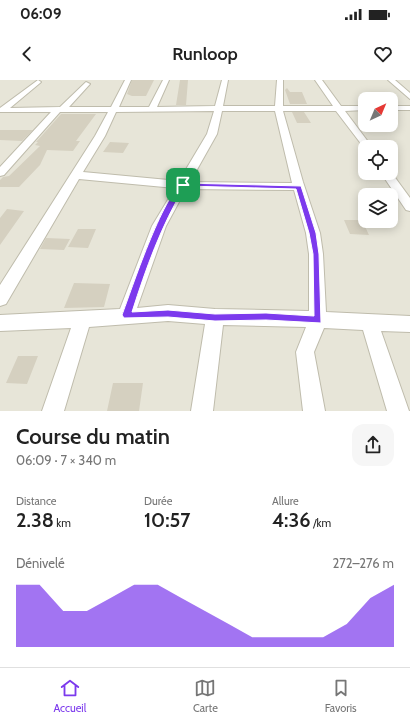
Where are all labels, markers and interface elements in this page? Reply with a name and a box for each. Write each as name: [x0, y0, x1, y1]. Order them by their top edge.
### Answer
text: 06:09: [20, 5, 61, 23]
icon: back: [16, 43, 38, 65]
text: Runloop: [172, 43, 238, 65]
icon: heart: [372, 43, 394, 65]
north arrow: [358, 92, 398, 132]
map controls: [358, 92, 398, 228]
button: locate: [358, 140, 398, 180]
pin: [166, 168, 200, 202]
icon: arrive: [172, 174, 194, 196]
button: layers: [358, 188, 398, 228]
text: Course du matin: [16, 423, 170, 450]
button: share: [352, 424, 394, 466]
text: 06:09 · 7 × 340 m: [16, 452, 116, 468]
text: Distance: [16, 494, 57, 508]
text: Durée: [144, 494, 172, 508]
text: Allure: [272, 494, 299, 508]
text: 2.38: [16, 508, 54, 532]
text: 10:57: [144, 508, 190, 532]
text: 4:36: [272, 508, 311, 532]
text: km: [54, 516, 71, 530]
text: /km: [311, 516, 331, 530]
text: Dénivelé: [16, 555, 65, 571]
text: 272–276 m: [332, 555, 394, 571]
tab: Accueil: [53, 677, 86, 715]
tab: Carte: [193, 677, 218, 715]
tab: Favoris: [325, 677, 357, 715]

